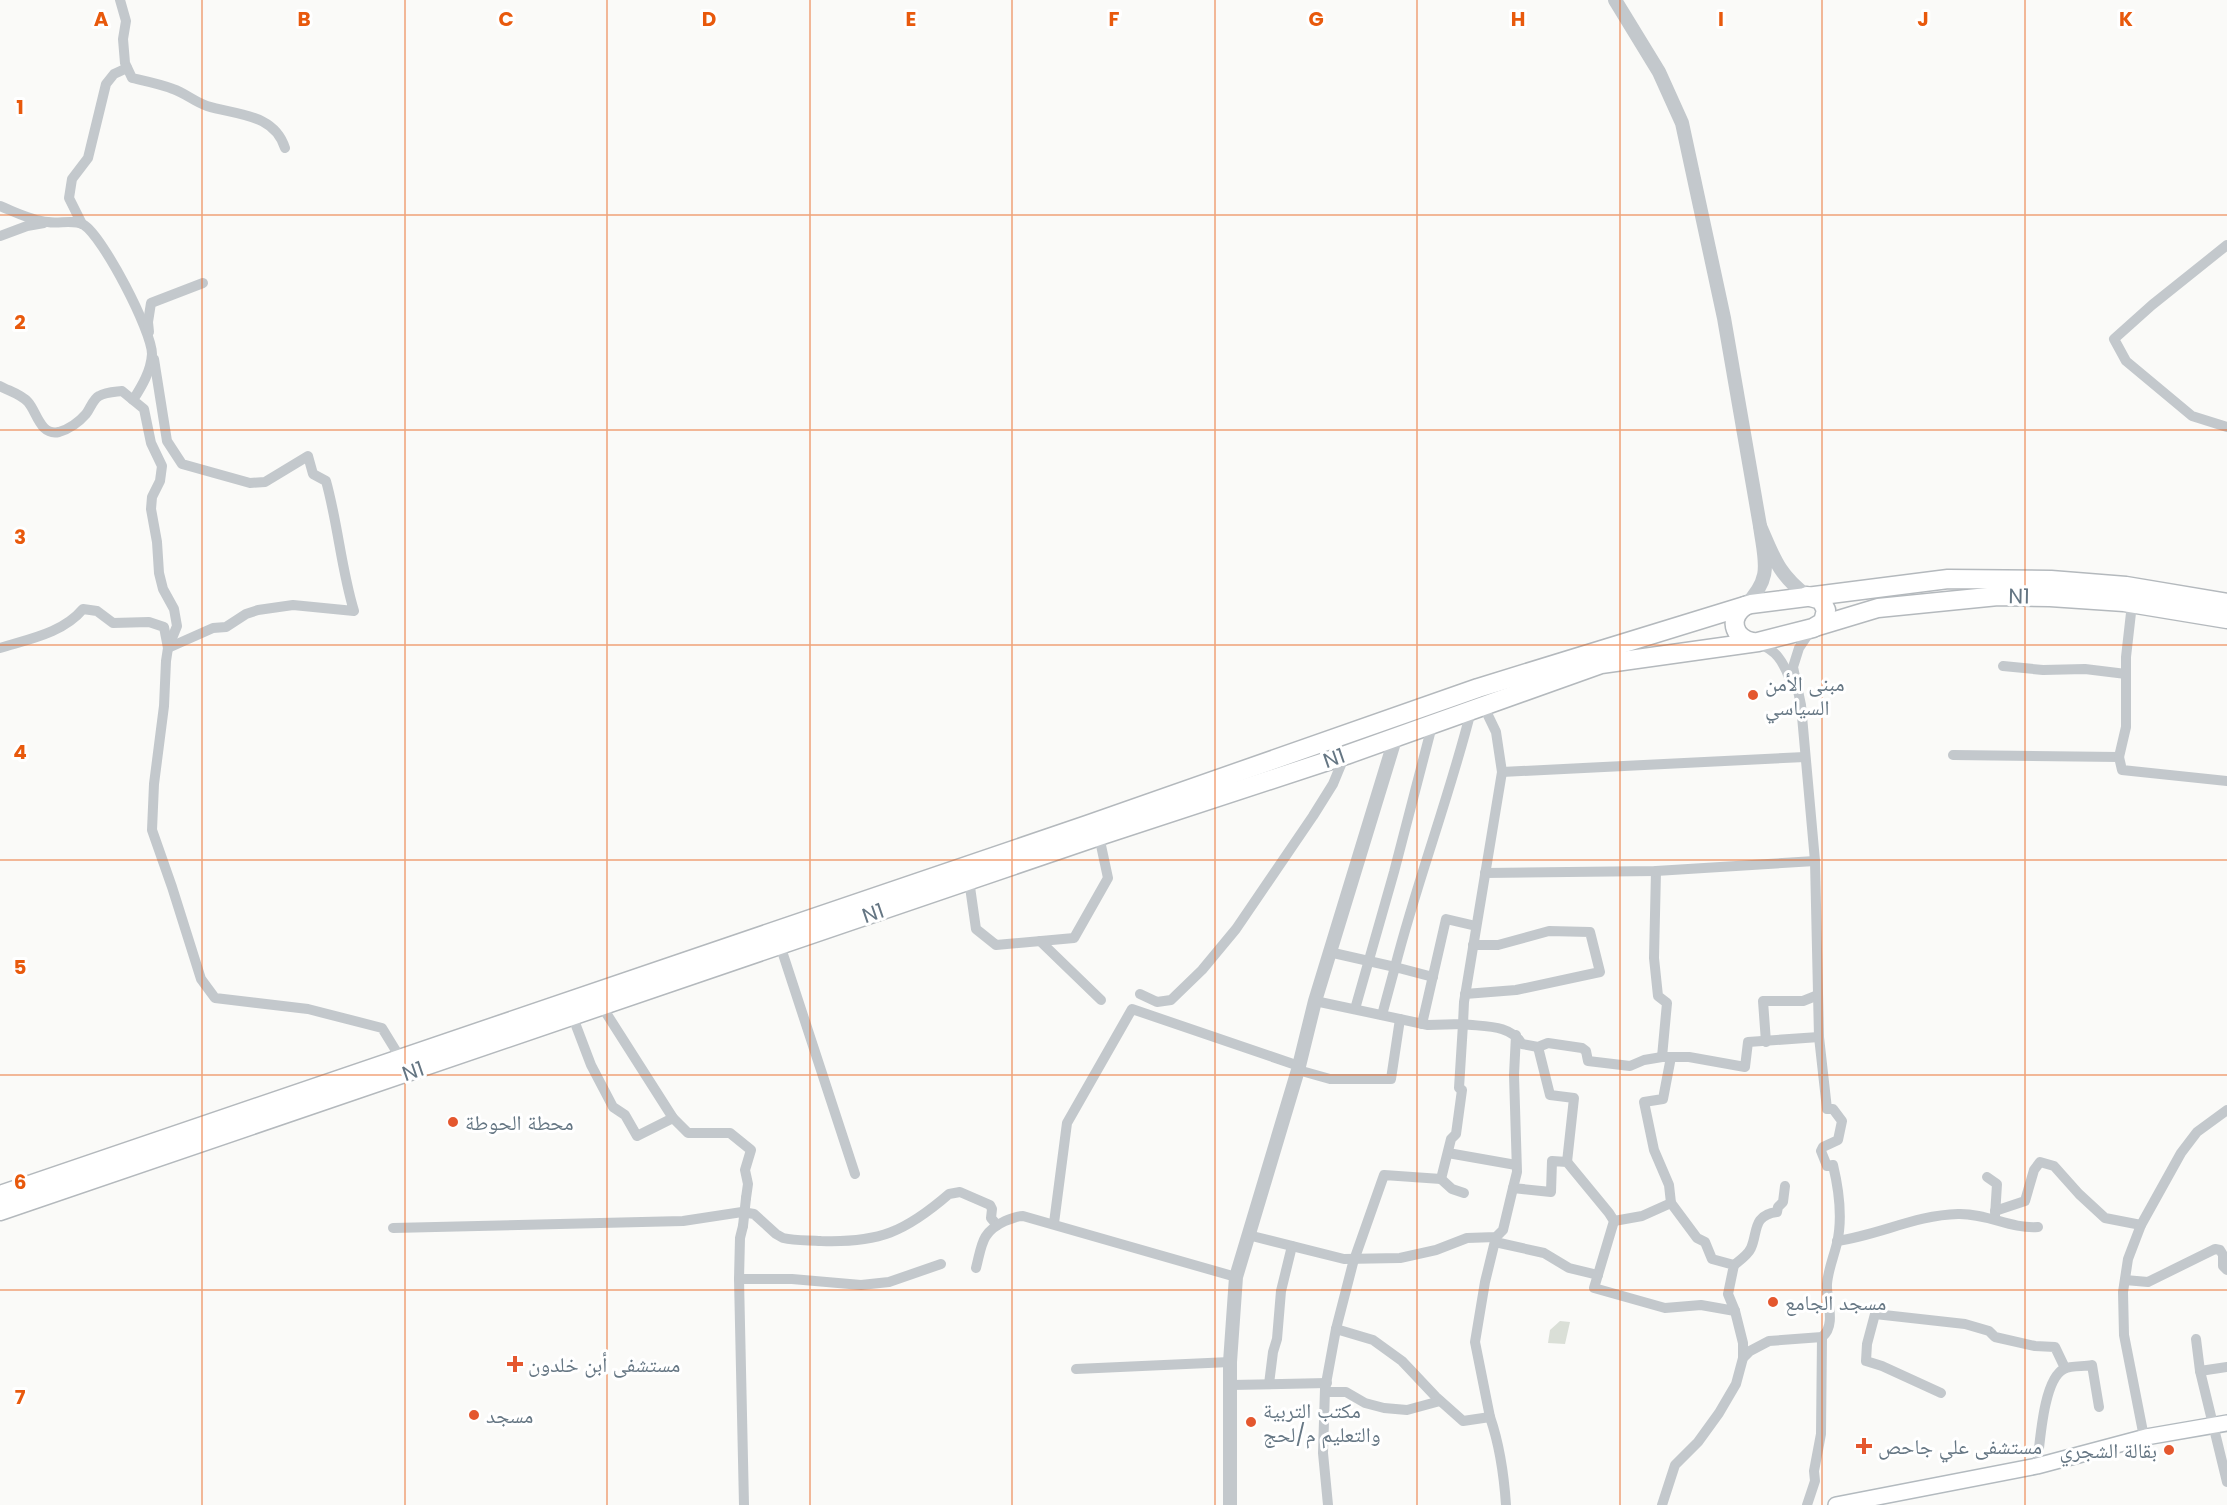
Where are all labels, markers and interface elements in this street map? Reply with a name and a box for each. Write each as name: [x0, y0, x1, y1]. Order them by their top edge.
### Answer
text: A: [94, 5, 109, 33]
text: B: [297, 5, 311, 33]
text: C: [498, 5, 514, 33]
text: D: [702, 5, 716, 33]
text: E: [906, 5, 916, 33]
text: F: [1109, 5, 1120, 33]
text: G: [1308, 5, 1324, 33]
text: H: [1511, 5, 1525, 33]
text: I: [1718, 5, 1724, 33]
text: J: [1917, 5, 1929, 33]
text: K: [2119, 5, 2133, 33]
text: 1: [16, 93, 24, 121]
text: 2: [14, 308, 26, 336]
text: 3: [14, 523, 26, 551]
street label: N1: [2008, 581, 2030, 611]
place label: مبنى الأمن السياسي: [1765, 669, 1845, 724]
marker: مبنى الأمن السياسي: [1746, 688, 1760, 702]
text: 4: [13, 738, 27, 766]
street label: N1: [1319, 741, 1349, 775]
street label: N1: [858, 896, 888, 930]
text: 5: [14, 953, 27, 981]
street label: N1: [398, 1054, 428, 1088]
place label: محطة الحوطة: [465, 1108, 574, 1137]
marker: محطة الحوطة: [446, 1115, 460, 1129]
text: 6: [14, 1168, 26, 1196]
place label: مسجد الجامع: [1785, 1288, 1886, 1317]
marker: مسجد الجامع: [1766, 1295, 1780, 1309]
place label: مستشفى أبن خلدون: [528, 1350, 680, 1379]
marker: مستشفى أبن خلدون: [506, 1355, 524, 1373]
text: 7: [15, 1383, 26, 1411]
place label: مكتب التربية والتعليم م/لحج: [1263, 1396, 1381, 1449]
place label: مسجد: [486, 1401, 533, 1430]
marker: مسجد: [467, 1408, 481, 1422]
marker: مكتب التربية والتعليم م/لحج: [1244, 1415, 1258, 1429]
place label: مستشفى علي جاحص: [1878, 1432, 2042, 1463]
place label: بقالة الشجري: [2059, 1436, 2157, 1467]
marker: مستشفى علي جاحص: [1855, 1437, 1873, 1455]
marker: بقالة الشجري: [2162, 1443, 2176, 1457]

